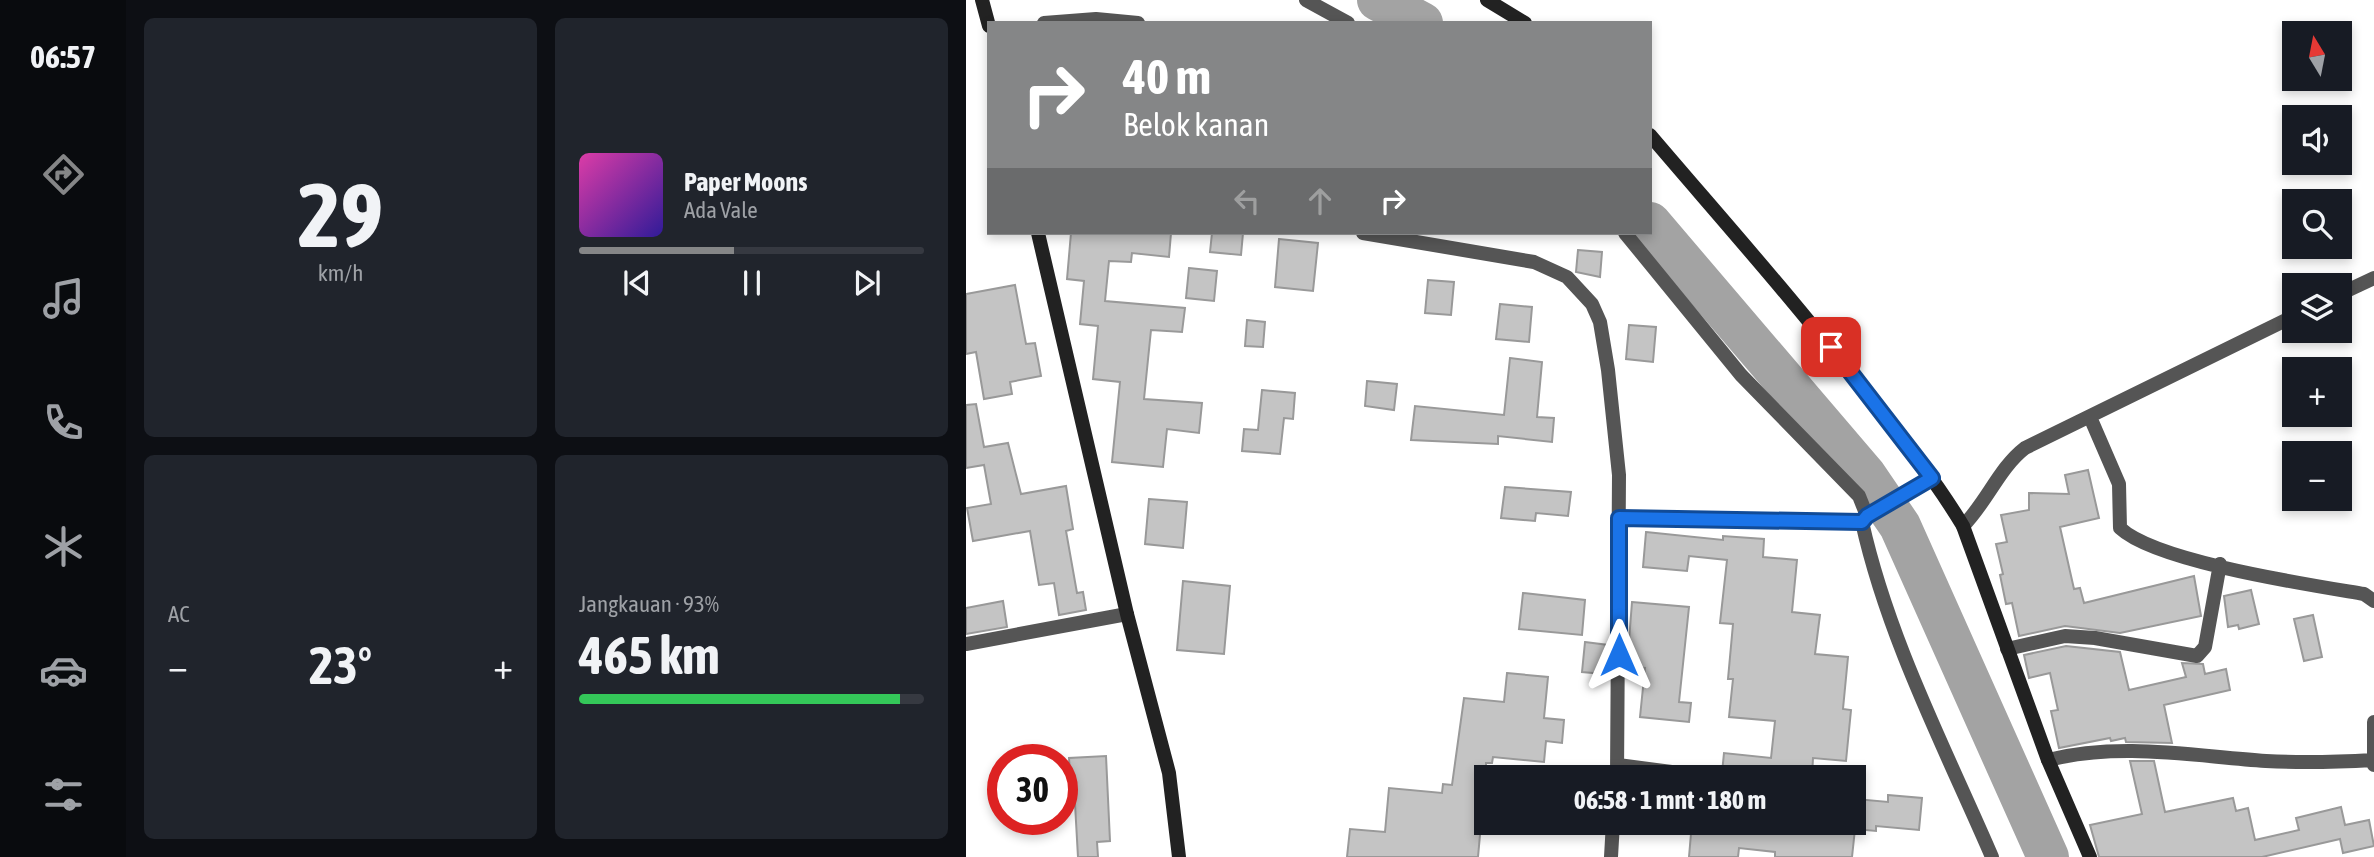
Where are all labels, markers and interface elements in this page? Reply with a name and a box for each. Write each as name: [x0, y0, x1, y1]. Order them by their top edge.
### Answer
north arrow: [2282, 21, 2352, 91]
map controls: [2282, 21, 2352, 511]
text: 06:57: [30, 38, 96, 75]
text: 40 m: [1123, 48, 1211, 104]
icon: right: [1008, 49, 1099, 140]
button: sound: [2282, 105, 2352, 175]
text: Belok kanan: [1123, 106, 1269, 143]
icon: directions: [39, 150, 88, 199]
text: 29: [298, 162, 383, 266]
text: Paper Moons: [684, 167, 807, 197]
icon: left: [1228, 182, 1266, 220]
icon: ahead: [1301, 182, 1339, 220]
icon: right: [1374, 182, 1412, 220]
button: search: [2282, 189, 2352, 259]
text: Ada Vale: [684, 197, 758, 223]
text: km/h: [318, 260, 363, 286]
icon: previous: [618, 264, 656, 302]
icon: pause: [733, 264, 771, 302]
icon: next: [848, 264, 886, 302]
button: layers: [2282, 273, 2352, 343]
icon: music: [39, 274, 88, 323]
pin: [1801, 317, 1861, 377]
icon: arrive: [1812, 328, 1850, 366]
button: +: [2282, 357, 2352, 427]
icon: phone: [39, 398, 88, 447]
button: −: [2282, 441, 2352, 511]
icon: climate: [39, 522, 88, 571]
text: Jangkauan · 93%: [579, 591, 719, 617]
text: AC: [168, 601, 190, 627]
position arrow: [1582, 618, 1656, 692]
text: 465 km: [579, 625, 720, 685]
text: 23°: [309, 635, 372, 695]
text: −: [168, 644, 188, 687]
text: +: [493, 644, 513, 687]
icon: car: [39, 646, 88, 695]
speed limit sign: 30: [987, 744, 1078, 835]
icon: filters: [39, 770, 88, 819]
text: 06:58 · 1 mnt · 180 m: [1574, 785, 1766, 815]

